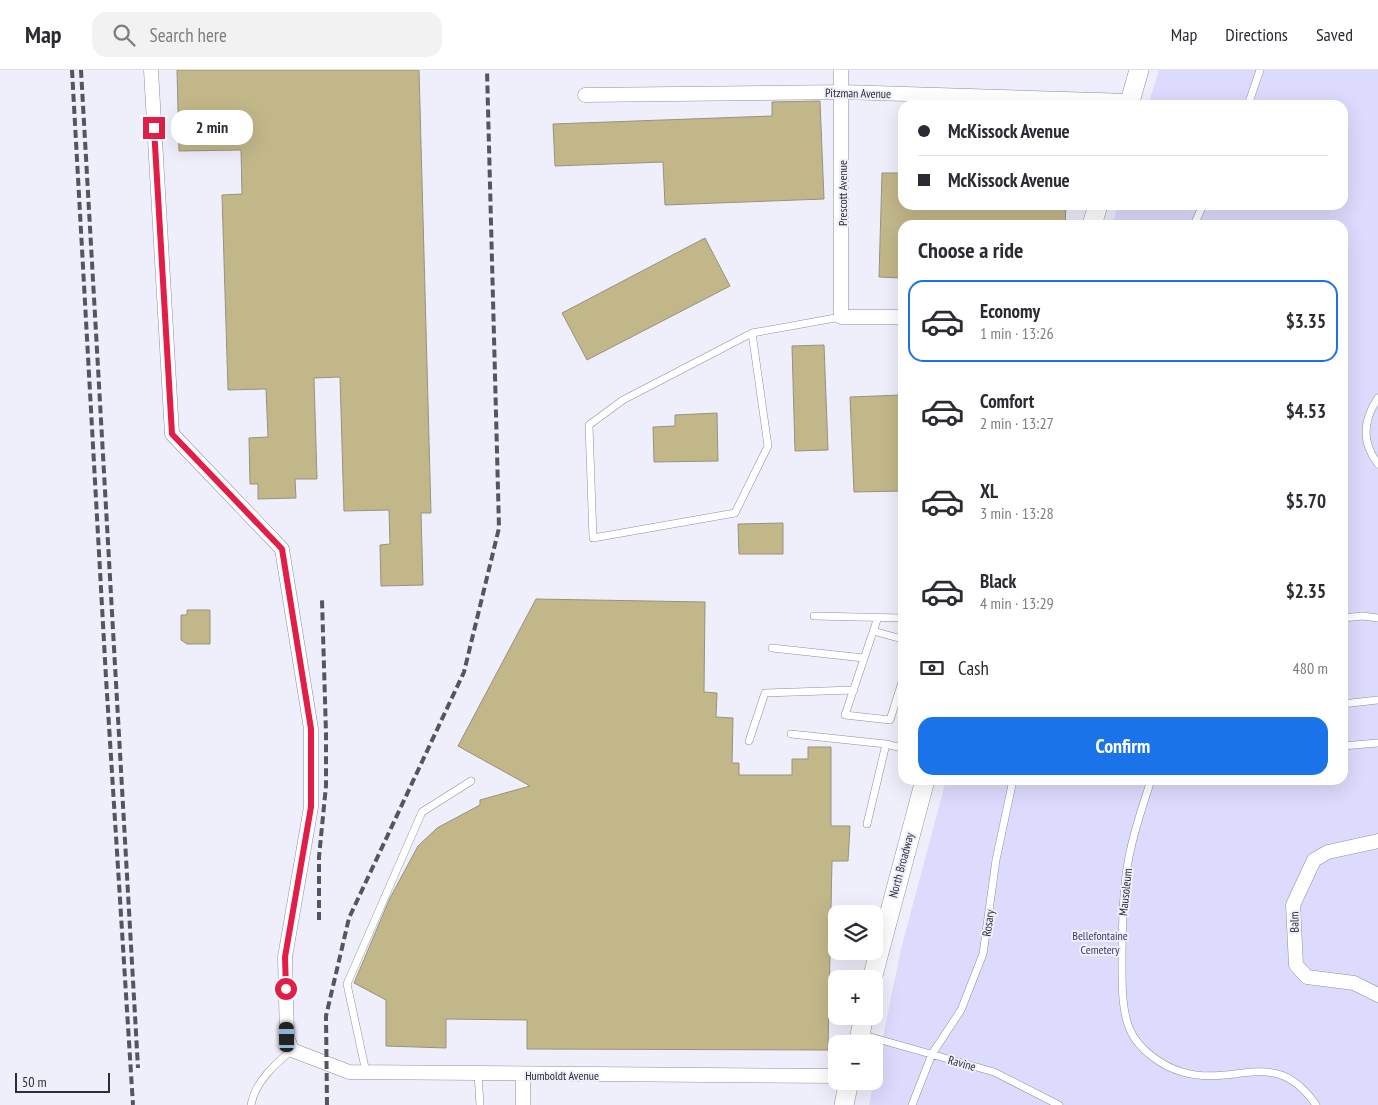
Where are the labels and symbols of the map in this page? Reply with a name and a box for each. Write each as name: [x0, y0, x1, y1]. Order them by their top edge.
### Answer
street label: Pitzman Avenue: [825, 85, 891, 101]
callout: 2 min: [172, 110, 254, 146]
route end: [143, 117, 165, 139]
street label: Prescott Avenue: [835, 160, 850, 226]
street label: North Broadway: [885, 830, 917, 899]
street label: Mausoleum: [1115, 867, 1135, 916]
street label: Rosary: [979, 908, 997, 937]
street label: Balm: [1286, 911, 1302, 933]
park label: Bellefontaine Cemetery: [1072, 928, 1128, 957]
route start: [275, 978, 297, 1000]
car: [279, 1022, 294, 1052]
street label: Ravine: [946, 1052, 978, 1074]
street label: Humboldt Avenue: [525, 1068, 599, 1083]
scale bar: [15, 1070, 110, 1093]

